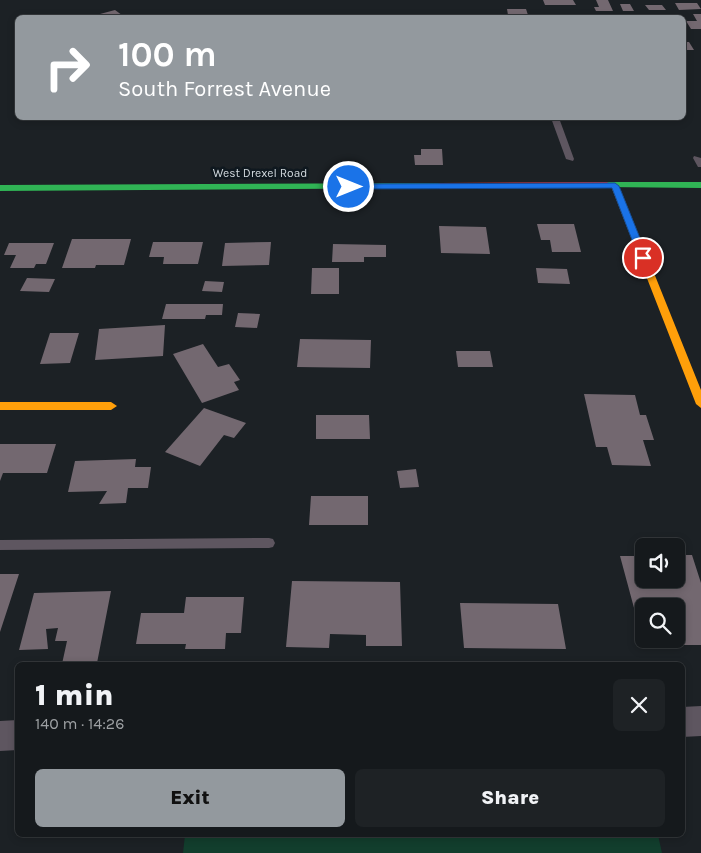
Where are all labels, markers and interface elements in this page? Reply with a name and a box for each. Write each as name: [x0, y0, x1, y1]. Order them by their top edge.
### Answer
text: 100 m: [118, 34, 217, 75]
icon: right: [35, 35, 100, 100]
text: South Forrest Avenue: [118, 76, 331, 102]
position arrow: [322, 160, 374, 212]
street label: West Drexel Road: [213, 166, 307, 180]
pin: [622, 237, 664, 279]
icon: arrive: [629, 244, 657, 272]
map controls: [635, 538, 685, 648]
button: sound: [635, 538, 685, 588]
button: search: [635, 598, 685, 648]
text: 1 min: [35, 677, 114, 713]
button: close: [613, 679, 665, 731]
text: 140 m · 14:26: [35, 714, 124, 733]
button: Exit: [35, 769, 345, 827]
button: Share: [355, 769, 665, 827]

